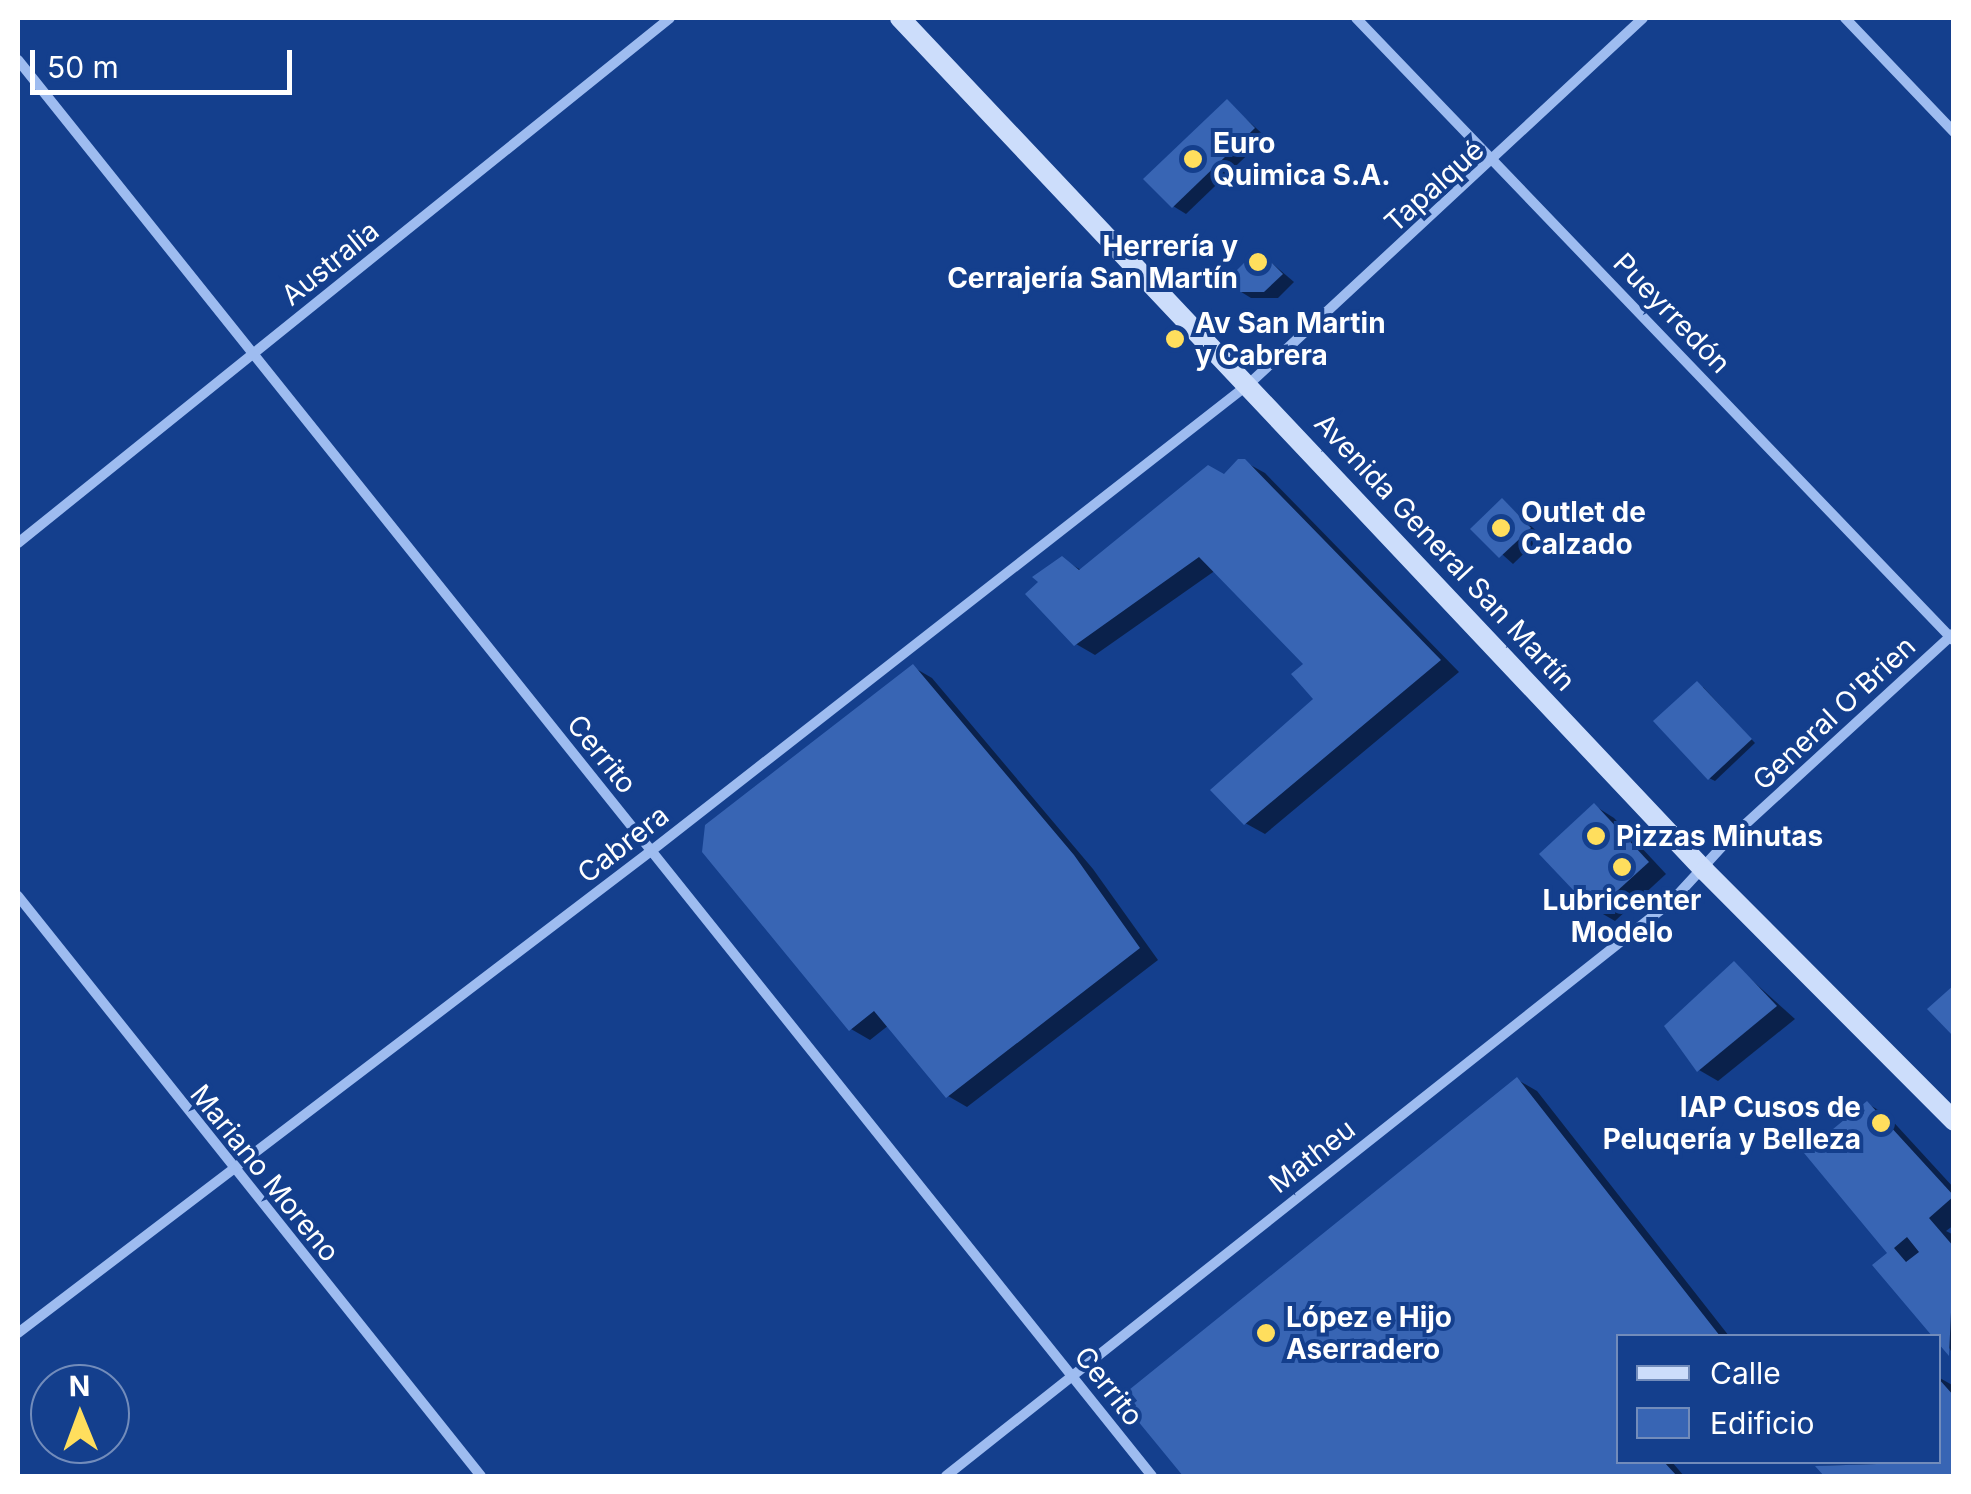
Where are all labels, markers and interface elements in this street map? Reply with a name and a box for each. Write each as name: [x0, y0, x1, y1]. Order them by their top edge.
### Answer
scale bar: [35, 30, 298, 92]
text: 50 m: [47, 49, 119, 85]
place label: Euro Quimica S.A.: [1213, 126, 1390, 192]
street label: Tapalqué: [1378, 133, 1490, 239]
marker: Euro Quimica S.A.: [1182, 148, 1204, 170]
street label: Australia: [275, 214, 385, 312]
place label: Herrería y Cerrajería San Martín: [947, 229, 1238, 295]
street label: Pueyrredón: [1606, 246, 1738, 380]
marker: Herrería y Cerrajería San Martín: [1247, 251, 1269, 273]
place label: Av San Martin y Cabrera: [1195, 306, 1386, 372]
marker: Av San Martin y Cabrera: [1164, 328, 1186, 350]
street label: Avenida General San Martín: [1308, 406, 1582, 698]
place label: Outlet de Calzado: [1521, 495, 1646, 561]
marker: Outlet de Calzado: [1490, 517, 1512, 539]
street label: General O'Brien: [1746, 629, 1922, 797]
street label: Cerrito: [560, 708, 644, 800]
street label: Cabrera: [571, 798, 675, 890]
place label: Pizzas Minutas: [1616, 819, 1823, 853]
marker: Pizzas Minutas: [1585, 825, 1607, 847]
marker: Lubricenter Modelo: [1611, 856, 1633, 878]
place label: Lubricenter Modelo: [1543, 883, 1701, 949]
street label: Mariano Moreno: [183, 1078, 347, 1268]
place label: IAP Cusos de Peluqería y Belleza: [1603, 1090, 1861, 1156]
street label: Matheu: [1262, 1112, 1362, 1200]
marker: IAP Cusos de Peluqería y Belleza: [1870, 1112, 1892, 1134]
place label: López e Hijo Aserradero: [1286, 1300, 1452, 1366]
marker: López e Hijo Aserradero: [1255, 1322, 1277, 1344]
legend: [1616, 1334, 1941, 1464]
street label: Cerrito: [1068, 1340, 1150, 1432]
text: Calle: [1710, 1355, 1781, 1391]
north arrow: [30, 1364, 130, 1464]
text: N: [69, 1369, 90, 1403]
text: Edificio: [1710, 1405, 1814, 1441]

